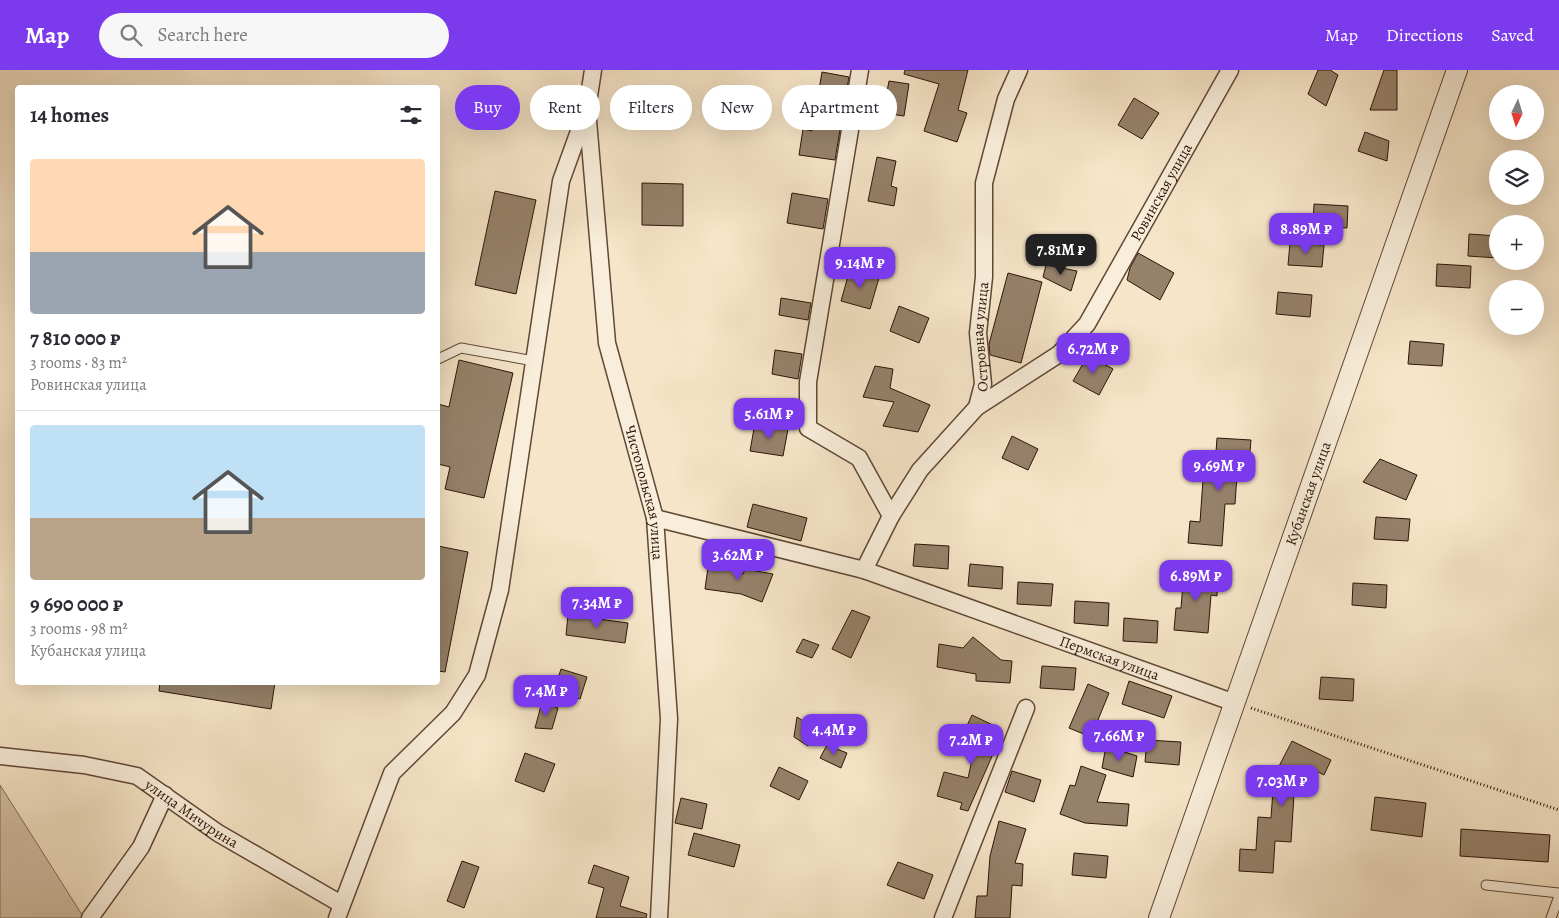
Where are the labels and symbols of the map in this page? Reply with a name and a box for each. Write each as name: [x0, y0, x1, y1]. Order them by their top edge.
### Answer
north arrow: [1489, 85, 1544, 140]
street label: Ровинская улица: [1126, 140, 1197, 245]
pin: 8.89M ₽: [1260, 212, 1352, 255]
pin: 7.81M ₽: [1015, 234, 1107, 276]
pin: 9.14M ₽: [814, 246, 906, 289]
street label: Островная улица: [968, 281, 993, 394]
pin: 6.72M ₽: [1047, 332, 1139, 375]
pin: 5.61M ₽: [723, 398, 815, 440]
street label: Чистопольская улица: [620, 423, 668, 561]
street label: Кубанская улица: [1281, 439, 1336, 548]
pin: 9.69M ₽: [1173, 450, 1265, 492]
pin: 3.62M ₽: [692, 538, 784, 581]
pin: 6.89M ₽: [1150, 560, 1242, 602]
pin: 7.34M ₽: [551, 586, 643, 629]
street label: Пермская улица: [1057, 631, 1162, 685]
pin: 7.4M ₽: [505, 674, 587, 717]
pin: 4.4M ₽: [793, 714, 875, 756]
pin: 7.66M ₽: [1073, 720, 1165, 762]
pin: 7.2M ₽: [930, 724, 1012, 766]
pin: 7.03M ₽: [1236, 764, 1328, 807]
street label: улица Мичурина: [140, 774, 242, 853]

